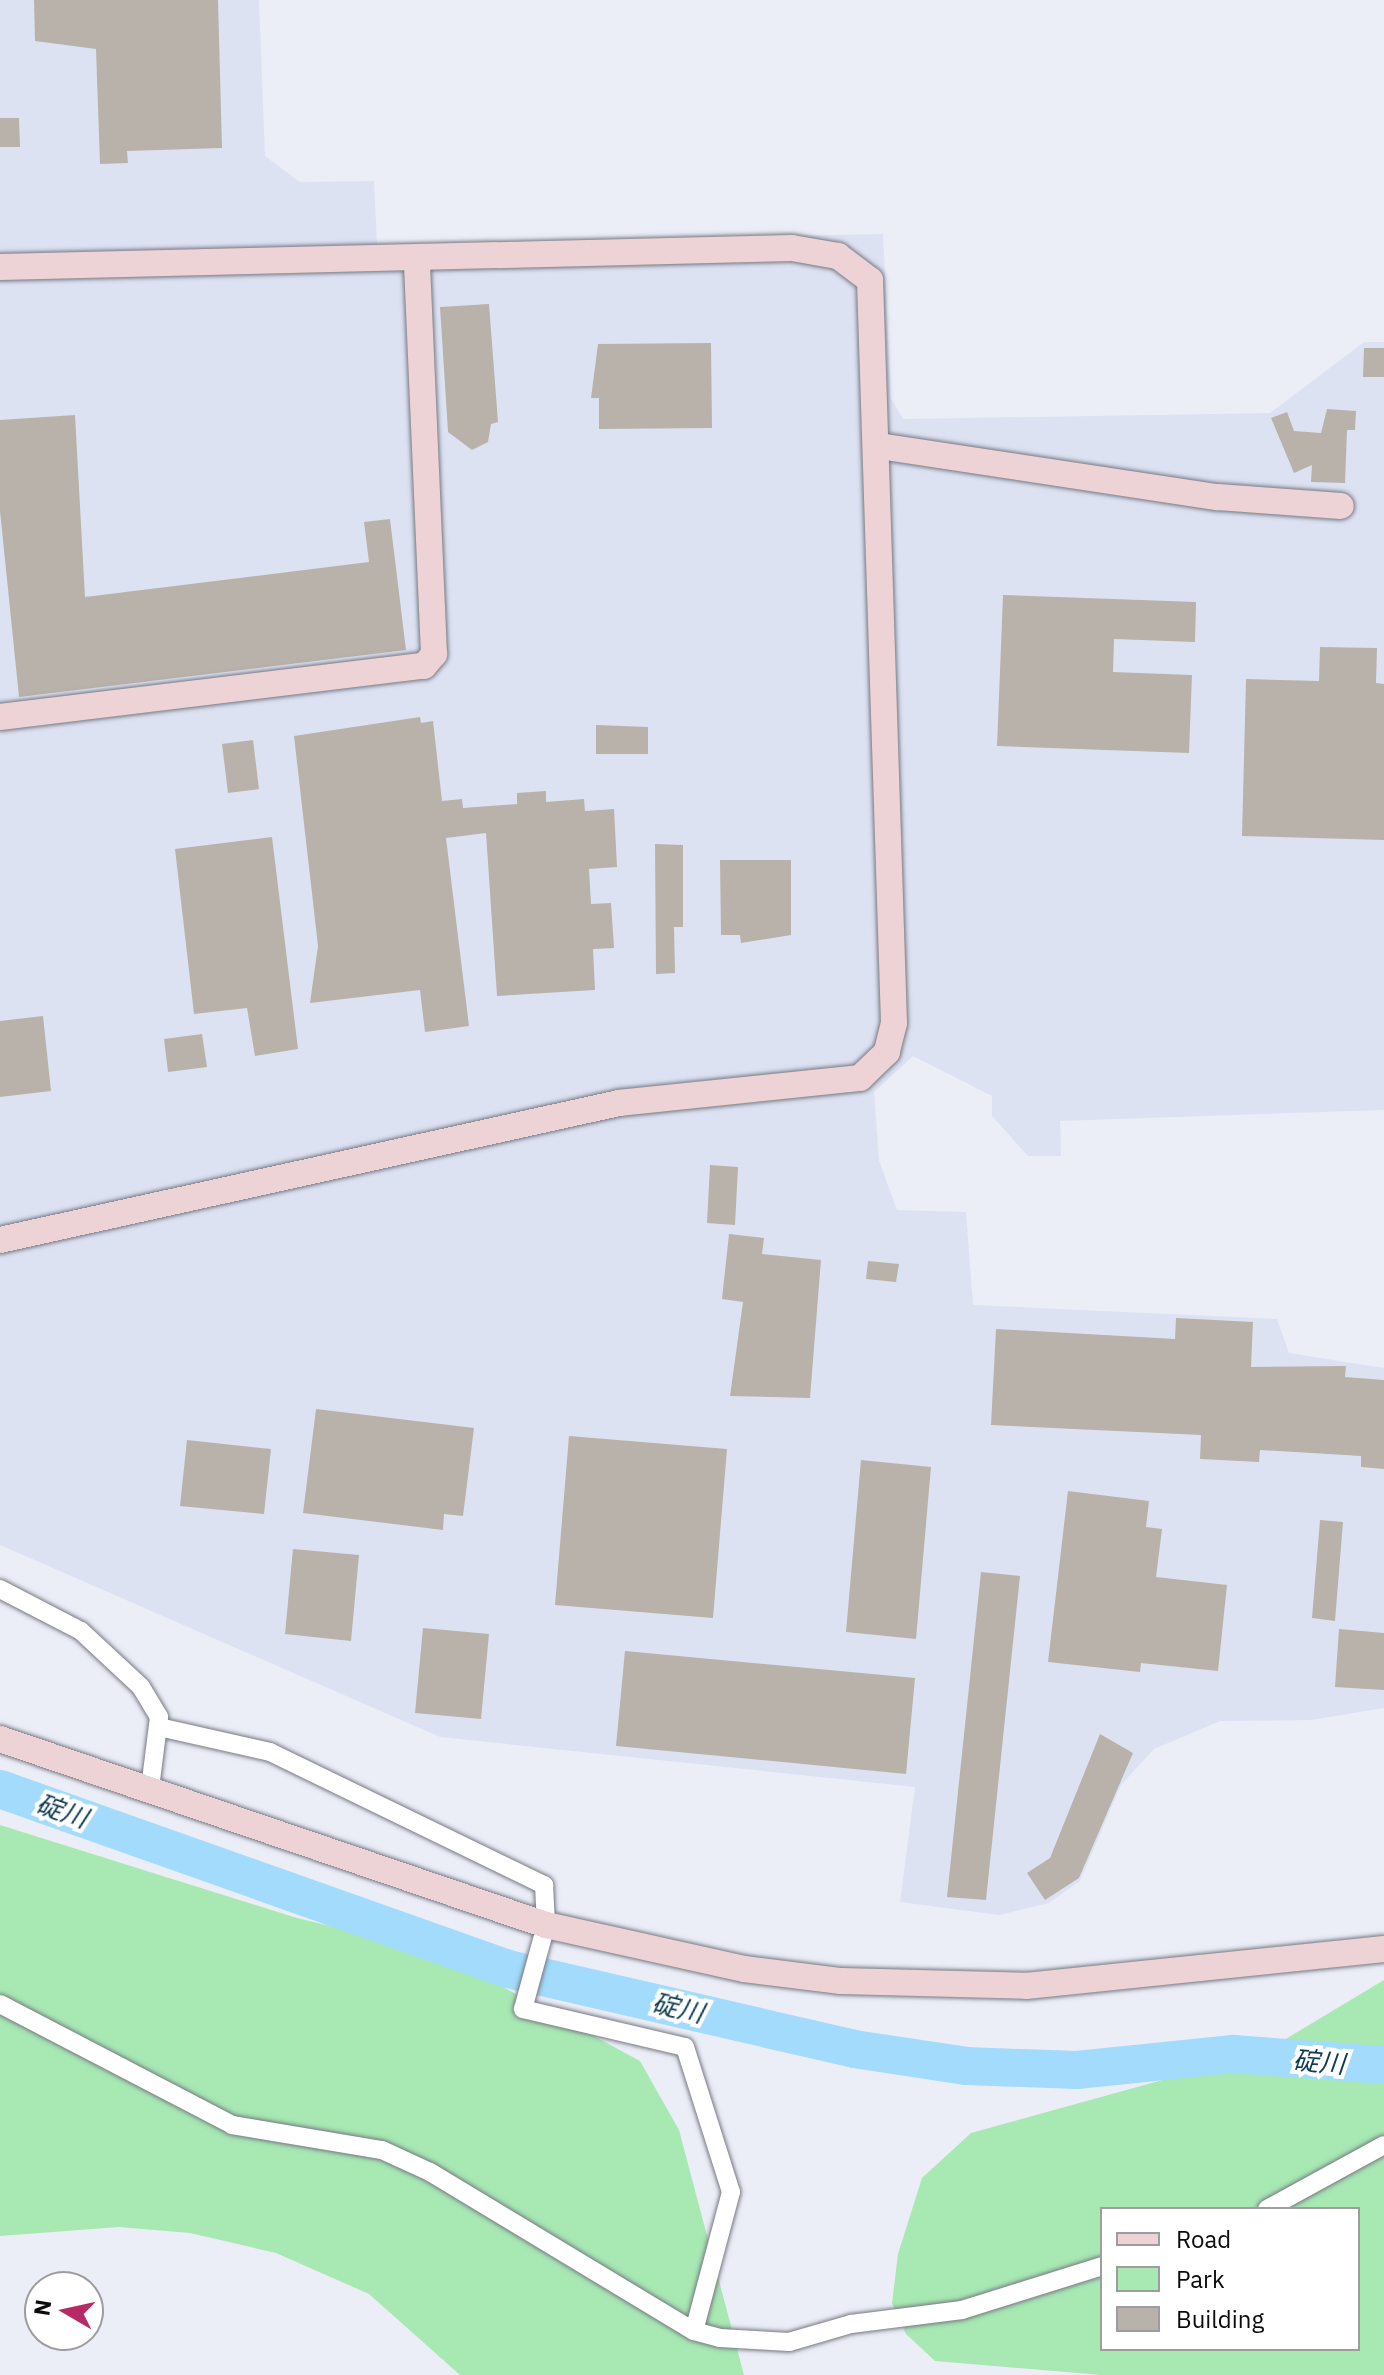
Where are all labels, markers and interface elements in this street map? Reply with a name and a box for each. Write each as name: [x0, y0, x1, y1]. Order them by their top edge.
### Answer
water label: 碇川: [32, 1788, 92, 1834]
water label: 碇川: [649, 1987, 707, 2029]
water label: 碇川: [1292, 2044, 1346, 2080]
legend: [1100, 2207, 1360, 2351]
text: Road: [1176, 2223, 1231, 2255]
text: Park: [1176, 2263, 1225, 2295]
north arrow: [24, 2271, 104, 2351]
text: N: [26, 2297, 57, 2318]
text: Building: [1176, 2303, 1264, 2335]

